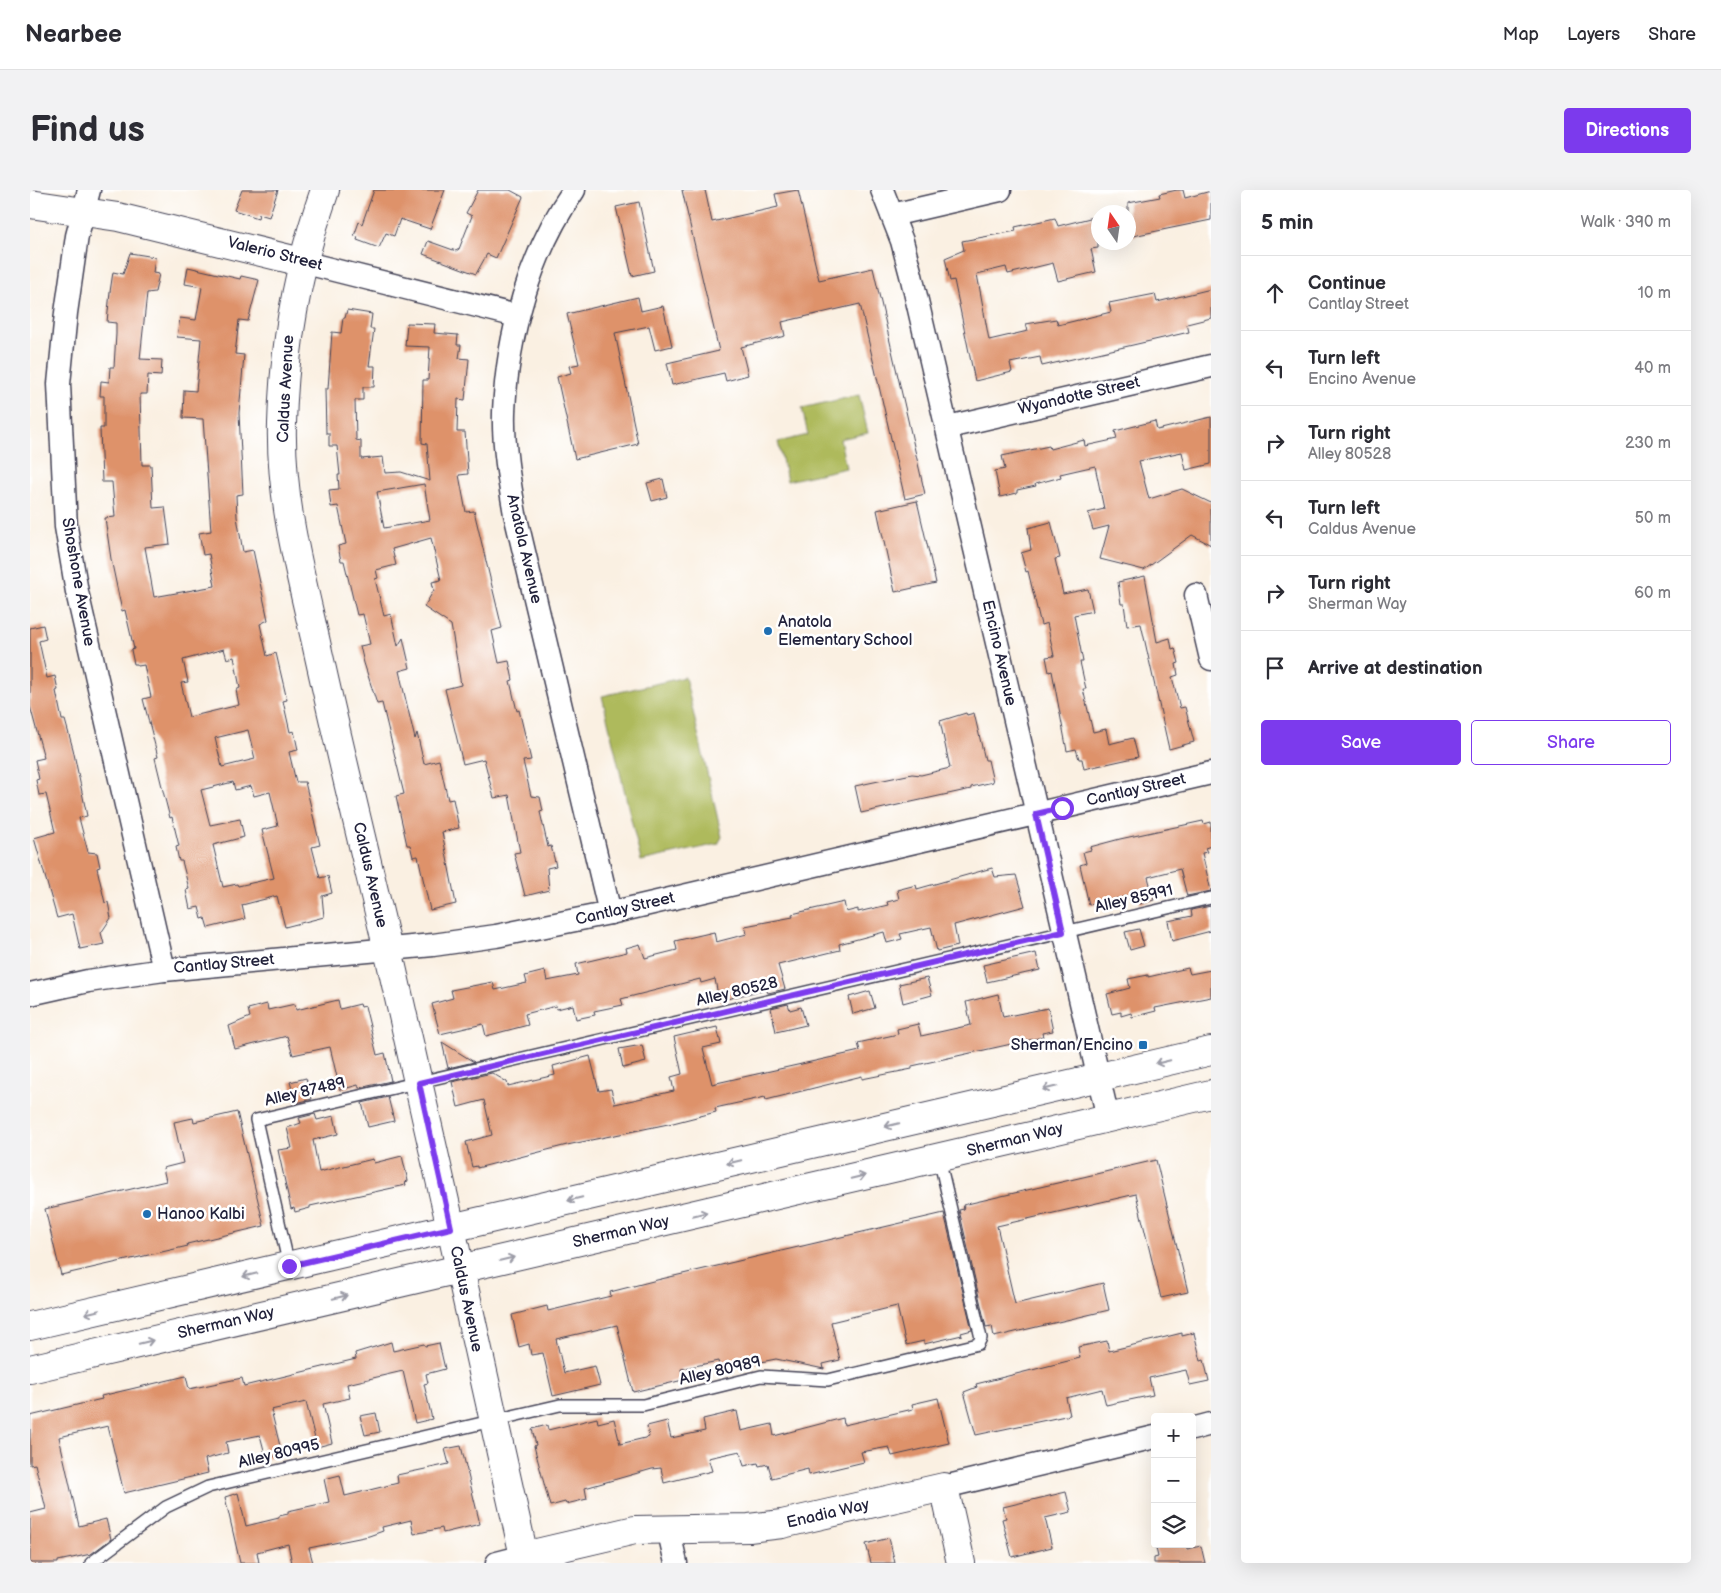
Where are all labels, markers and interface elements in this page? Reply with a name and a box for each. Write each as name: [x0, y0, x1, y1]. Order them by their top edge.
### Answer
text: Nearbee: [25, 20, 122, 49]
text: Map: [1503, 24, 1539, 45]
text: Layers: [1567, 24, 1620, 45]
text: Share: [1648, 24, 1696, 45]
button: Directions: [1564, 108, 1691, 153]
text: Find us: [30, 109, 145, 152]
north arrow: [1091, 205, 1136, 250]
text: 5 min: [1261, 210, 1314, 235]
text: Walk · 390 m: [1580, 213, 1671, 232]
street label: Valerio Street: [226, 233, 325, 275]
text: Continue: [1308, 272, 1386, 295]
icon: ahead: [1261, 279, 1289, 307]
text: 10 m: [1638, 284, 1671, 303]
text: Cantlay Street: [1308, 295, 1409, 314]
street label: Caldus Avenue: [274, 334, 298, 443]
text: Turn left: [1308, 347, 1380, 370]
icon: left: [1261, 354, 1289, 382]
text: 40 m: [1634, 359, 1671, 378]
text: Encino Avenue: [1308, 370, 1416, 389]
street label: Wyandotte Street: [1016, 373, 1142, 419]
text: Turn right: [1308, 422, 1391, 445]
icon: right: [1261, 429, 1289, 457]
text: 230 m: [1625, 434, 1671, 453]
text: Alley 80528: [1308, 445, 1391, 464]
street label: Anatola Avenue: [502, 492, 546, 606]
text: Turn left: [1308, 497, 1380, 520]
icon: left: [1261, 504, 1289, 532]
text: 50 m: [1635, 509, 1671, 528]
street label: Shoshone Avenue: [57, 516, 99, 648]
text: Caldus Avenue: [1308, 520, 1416, 539]
text: Turn right: [1308, 572, 1391, 595]
icon: right: [1261, 579, 1289, 607]
text: 60 m: [1634, 584, 1671, 603]
text: Sherman Way: [1308, 595, 1407, 614]
street label: Encino Avenue: [978, 598, 1021, 708]
place label: Anatola Elementary School: [778, 613, 912, 650]
marker: Anatola Elementary School: [762, 625, 774, 637]
icon: arrive: [1261, 654, 1289, 682]
text: Arrive at destination: [1308, 657, 1483, 680]
button: Save: [1261, 720, 1461, 765]
button: Share: [1471, 720, 1671, 765]
street label: Cantlay Street: [1085, 769, 1187, 811]
route start: [1051, 797, 1074, 820]
street label: Caldus Avenue: [349, 820, 392, 930]
street label: Alley 85991: [1093, 881, 1175, 917]
street label: Cantlay Street: [574, 888, 676, 930]
street label: Cantlay Street: [173, 950, 275, 978]
street label: Alley 80528: [694, 973, 780, 1011]
place label: Sherman/Encino: [1011, 1036, 1133, 1055]
marker: Sherman/Encino: [1137, 1039, 1149, 1051]
one-way arrow: [1156, 1058, 1172, 1067]
street label: Alley 87489: [263, 1074, 347, 1110]
one-way arrow: [1043, 1084, 1059, 1093]
street label: Sherman Way: [965, 1119, 1066, 1161]
one-way arrow: [885, 1121, 901, 1130]
one-way arrow: [726, 1158, 742, 1167]
one-way arrow: [850, 1172, 866, 1181]
one-way arrow: [567, 1195, 583, 1204]
place label: Hanoo Kalbi: [157, 1205, 245, 1224]
marker: Hanoo Kalbi: [141, 1208, 153, 1220]
one-way arrow: [691, 1209, 707, 1218]
street label: Sherman Way: [571, 1211, 672, 1252]
street label: Caldus Avenue: [445, 1244, 487, 1354]
one-way arrow: [499, 1254, 515, 1263]
route end: [278, 1255, 301, 1278]
one-way arrow: [243, 1271, 259, 1280]
one-way arrow: [331, 1292, 347, 1301]
street label: Sherman Way: [176, 1302, 277, 1343]
one-way arrow: [84, 1308, 100, 1317]
one-way arrow: [137, 1337, 153, 1346]
street label: Alley 80989: [677, 1352, 763, 1390]
map controls: [1151, 1413, 1196, 1548]
button: +: [1151, 1413, 1196, 1458]
street label: Alley 80995: [236, 1435, 322, 1473]
button: −: [1151, 1458, 1196, 1503]
street label: Enadia Way: [785, 1495, 872, 1533]
button: layers: [1151, 1503, 1196, 1548]

